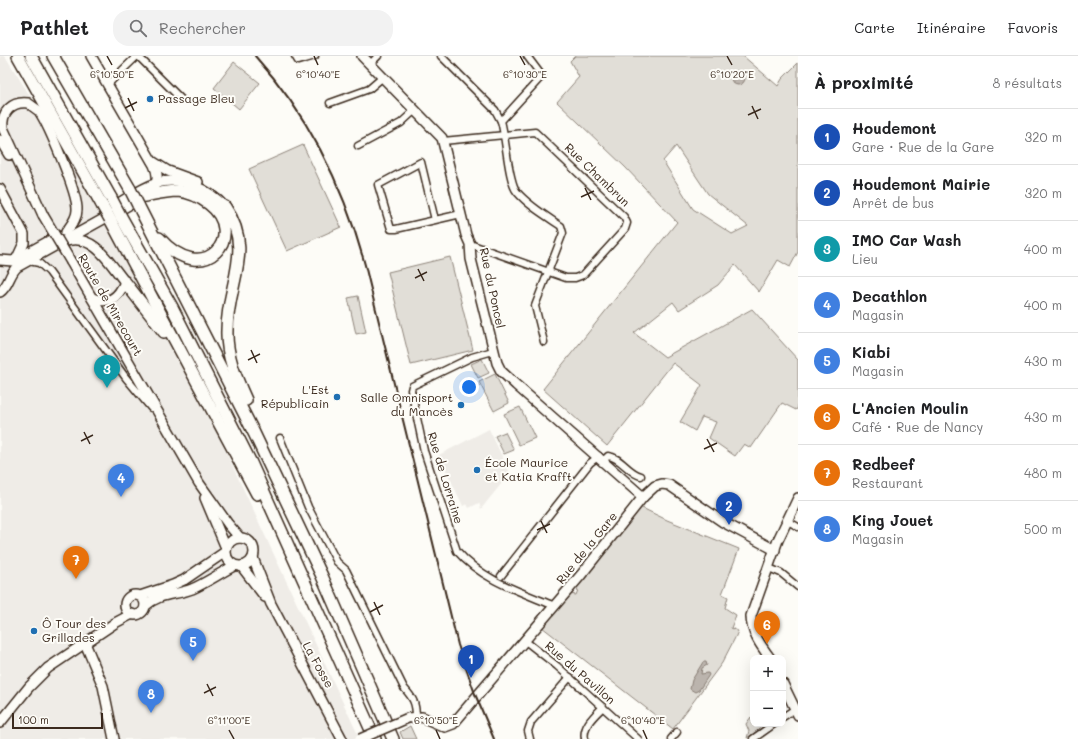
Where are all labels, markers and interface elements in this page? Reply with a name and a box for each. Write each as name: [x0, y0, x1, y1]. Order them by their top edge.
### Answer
search box: [113, 10, 393, 46]
text: Pathlet: [20, 15, 89, 40]
icon: search: [127, 17, 149, 39]
text: Rechercher: [159, 18, 246, 38]
text: Carte: [854, 18, 895, 37]
text: Itinéraire: [917, 18, 986, 37]
text: Favoris: [1008, 18, 1058, 37]
text: 6°10'50"E: [90, 67, 134, 81]
text: 6°10'40"E: [296, 67, 340, 81]
text: 6°10'30"E: [503, 67, 547, 81]
text: 6°10'20"E: [710, 67, 754, 81]
text: À proximité: [814, 71, 913, 93]
text: 8 résultats: [993, 74, 1062, 91]
place label: Passage Bleu: [158, 90, 235, 106]
marker: Passage Bleu: [145, 94, 155, 104]
text: Houdemont: [852, 118, 937, 138]
text: 1: [824, 128, 830, 145]
text: 320 m: [1025, 128, 1062, 145]
text: Gare · Rue de la Gare: [852, 138, 994, 155]
street label: Rue Chambrun: [562, 139, 634, 209]
text: Houdemont Mairie: [852, 174, 990, 194]
text: 2: [823, 184, 831, 201]
text: 320 m: [1025, 184, 1062, 201]
text: Arrêt de bus: [852, 194, 934, 211]
text: IMO Car Wash: [852, 230, 961, 250]
text: 3: [823, 240, 831, 257]
text: 400 m: [1024, 240, 1062, 257]
street label: Rue du Poncel: [477, 246, 509, 330]
street label: Route de Mirecourt: [75, 250, 147, 359]
text: Lieu: [852, 250, 878, 267]
text: Decathlon: [852, 286, 927, 306]
text: 4: [823, 296, 831, 313]
text: 400 m: [1024, 296, 1062, 313]
text: Magasin: [852, 306, 904, 323]
text: Kiabi: [852, 342, 891, 362]
text: 5: [823, 352, 831, 369]
text: 430 m: [1024, 352, 1062, 369]
pin: 3: [94, 355, 120, 388]
text: Magasin: [852, 362, 904, 379]
your location: [459, 377, 479, 397]
place label: L'Est Républicain: [261, 381, 329, 411]
place label: Salle Omnisport du Mancès: [360, 389, 453, 419]
marker: L'Est Républicain: [332, 392, 342, 402]
text: L'Ancien Moulin: [852, 398, 968, 418]
marker: Salle Omnisport du Mancès: [456, 400, 466, 410]
text: 6: [823, 408, 831, 425]
text: 430 m: [1024, 408, 1062, 425]
text: Café · Rue de Nancy: [852, 418, 983, 435]
street label: Rue de Lorraine: [424, 430, 468, 526]
place label: École Maurice et Katia Krafft: [485, 454, 572, 484]
text: Redbeef: [852, 454, 915, 474]
pin: 4: [108, 464, 134, 497]
text: 7: [823, 464, 831, 481]
text: 480 m: [1024, 464, 1062, 481]
marker: École Maurice et Katia Krafft: [472, 465, 482, 475]
text: Restaurant: [852, 474, 923, 491]
pin: 2: [716, 492, 742, 525]
street label: Rue de la Gare: [552, 508, 620, 587]
text: King Jouet: [852, 510, 933, 530]
text: 8: [823, 520, 831, 537]
text: 500 m: [1024, 520, 1062, 537]
text: Magasin: [852, 530, 904, 547]
pin: 7: [63, 546, 89, 579]
pin: 6: [754, 611, 780, 644]
place label: Ô Tour des Grillades: [42, 615, 107, 645]
marker: Ô Tour des Grillades: [29, 626, 39, 636]
pin: 5: [180, 628, 206, 661]
street label: Rue du Pavillon: [542, 637, 619, 707]
street label: La Fosse: [300, 639, 338, 690]
pin: 1: [458, 645, 484, 678]
map controls: [750, 655, 786, 727]
button: +: [750, 655, 786, 691]
pin: 8: [138, 680, 164, 713]
button: −: [750, 691, 786, 727]
scale bar: [12, 711, 103, 730]
text: 100 m: [18, 712, 49, 727]
text: 6°11'00"E: [208, 713, 251, 727]
text: 6°10'50"E: [414, 713, 458, 727]
text: 6°10'40"E: [621, 713, 665, 727]

